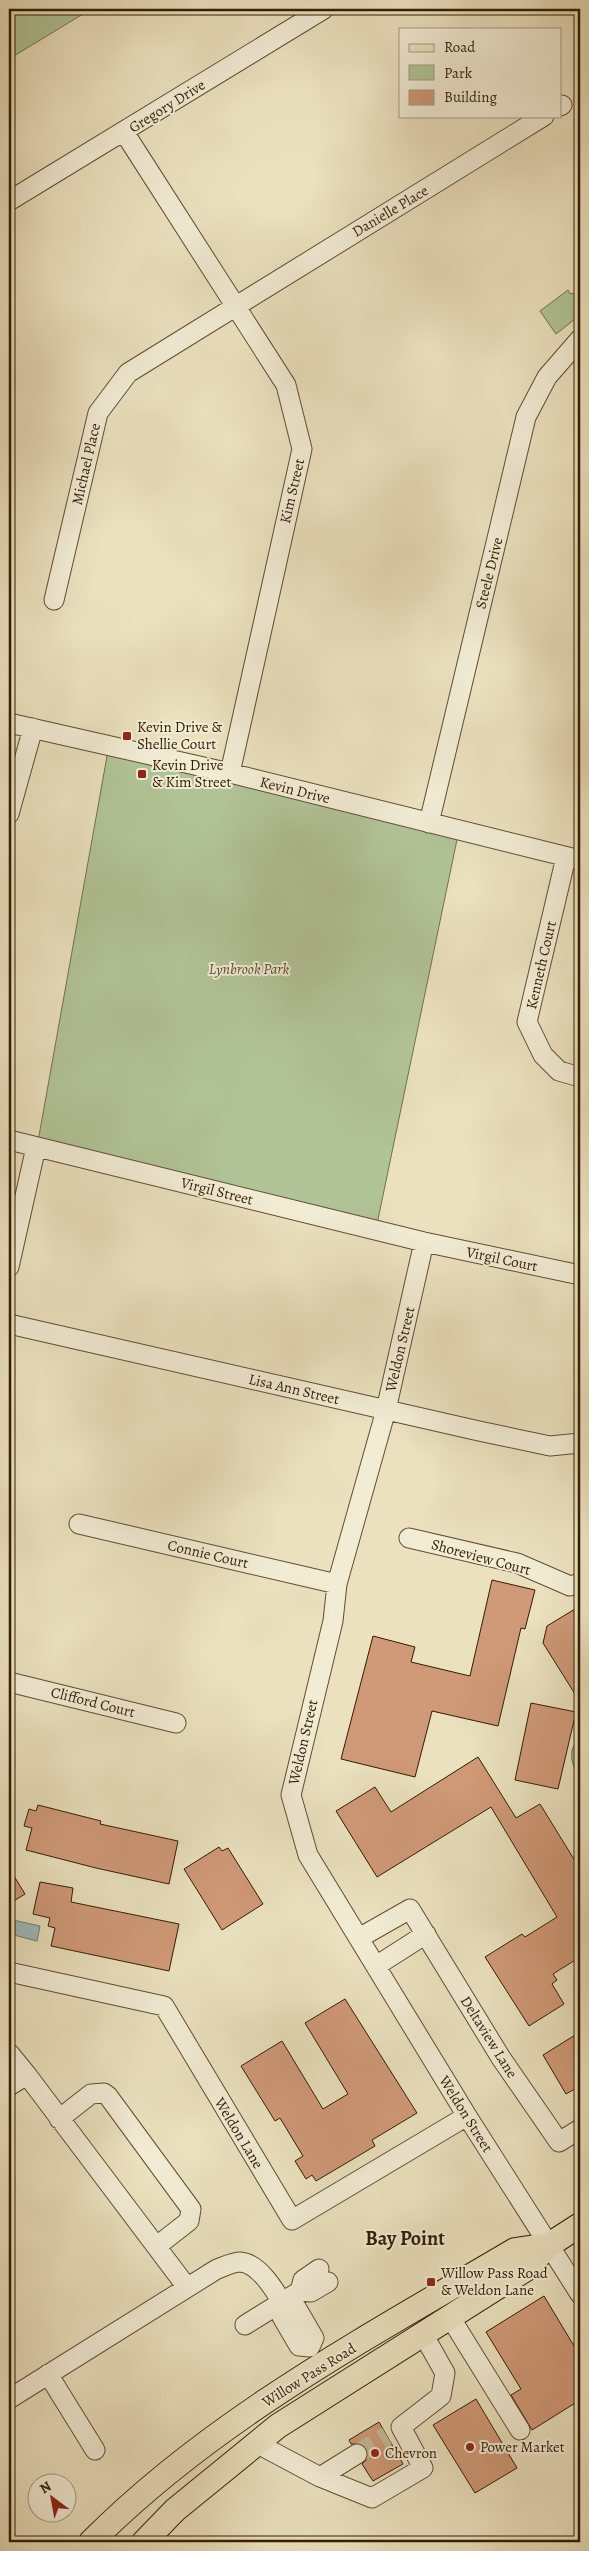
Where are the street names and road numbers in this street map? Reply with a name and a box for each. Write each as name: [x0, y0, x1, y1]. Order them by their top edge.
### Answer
street label: Gregory Drive: [125, 75, 209, 137]
street label: Danielle Place: [348, 180, 432, 242]
street label: Michael Place: [67, 421, 105, 507]
street label: Kim Street: [275, 457, 309, 525]
street label: Steele Drive: [470, 535, 508, 611]
street label: Kevin Drive: [258, 772, 332, 808]
street label: Kenneth Court: [521, 919, 561, 1011]
street label: Virgil Street: [178, 1172, 255, 1210]
street label: Virgil Court: [464, 1241, 539, 1276]
street label: Weldon Street: [380, 1304, 420, 1395]
street label: Lisa Ann Street: [247, 1369, 341, 1409]
street label: Shoreview Court: [429, 1534, 533, 1580]
street label: Connie Court: [166, 1535, 250, 1573]
street label: Clifford Court: [49, 1682, 137, 1722]
street label: Weldon Street: [283, 1697, 323, 1788]
street label: Deltaview Lane: [456, 1992, 522, 2082]
street label: Weldon Street: [434, 2071, 498, 2156]
street label: Weldon Lane: [209, 2093, 268, 2172]
street label: Willow Pass Road: [258, 2338, 360, 2412]

